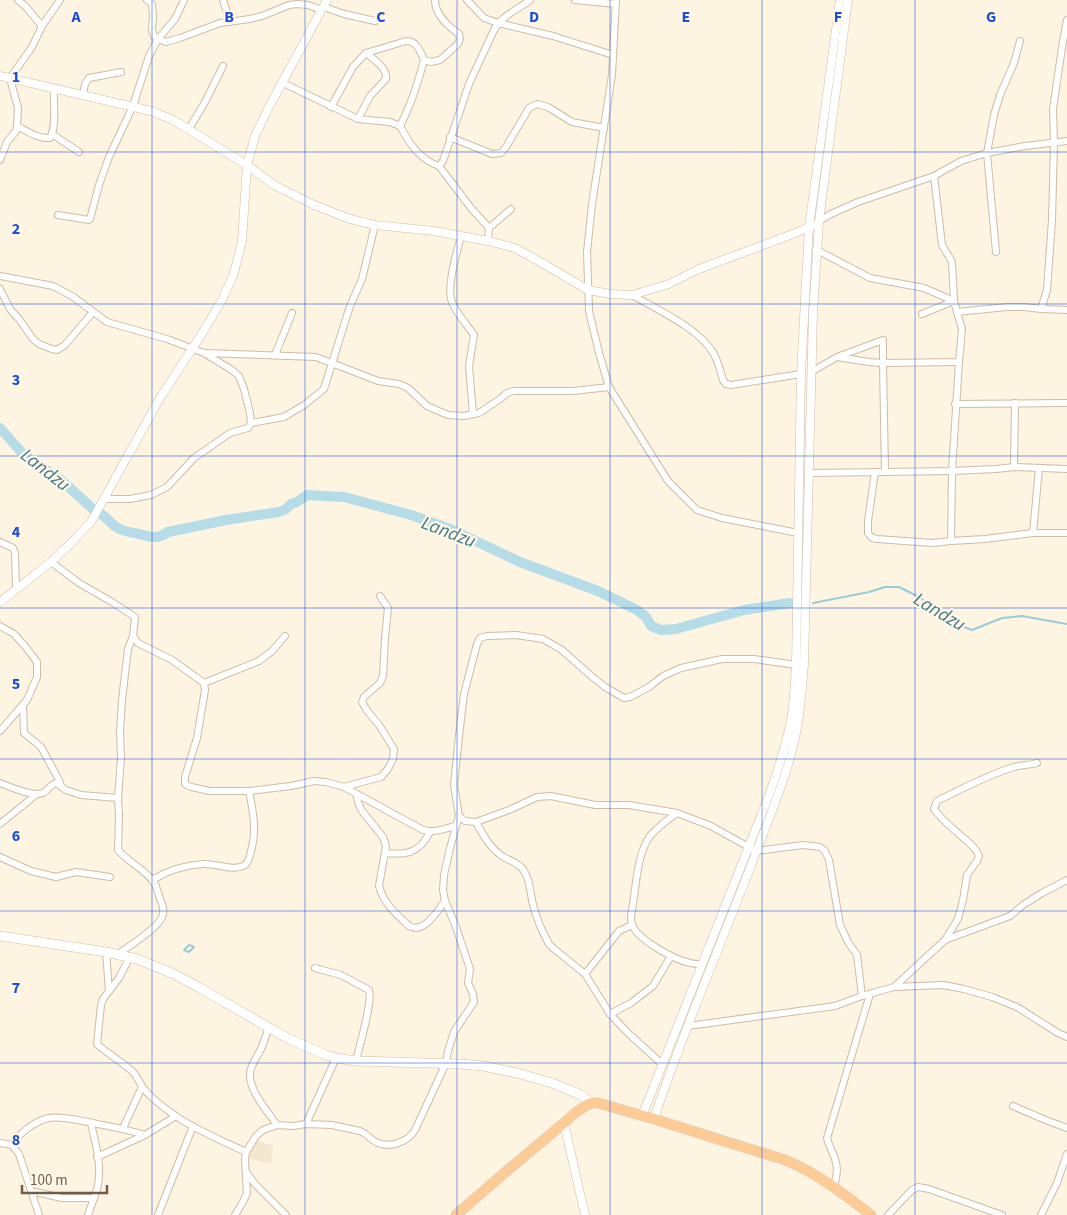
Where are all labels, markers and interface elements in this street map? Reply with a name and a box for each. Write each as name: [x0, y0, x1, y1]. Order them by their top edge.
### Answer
text: A: [70, 6, 81, 28]
text: B: [224, 6, 234, 28]
text: C: [376, 6, 386, 28]
text: D: [529, 6, 539, 28]
text: E: [682, 6, 690, 28]
text: F: [834, 6, 842, 28]
text: G: [986, 6, 996, 28]
text: 1: [12, 66, 20, 88]
text: 2: [12, 218, 20, 240]
text: 3: [12, 369, 20, 391]
water label: Landzu: [15, 442, 76, 498]
water label: Landzu: [417, 510, 480, 555]
text: 4: [12, 521, 21, 543]
water label: Landzu: [908, 586, 970, 638]
text: 5: [12, 673, 20, 695]
text: 6: [12, 825, 20, 847]
text: 7: [12, 977, 20, 999]
text: 8: [12, 1129, 20, 1151]
scale bar: [22, 1162, 108, 1194]
text: 100 m: [30, 1170, 68, 1191]

